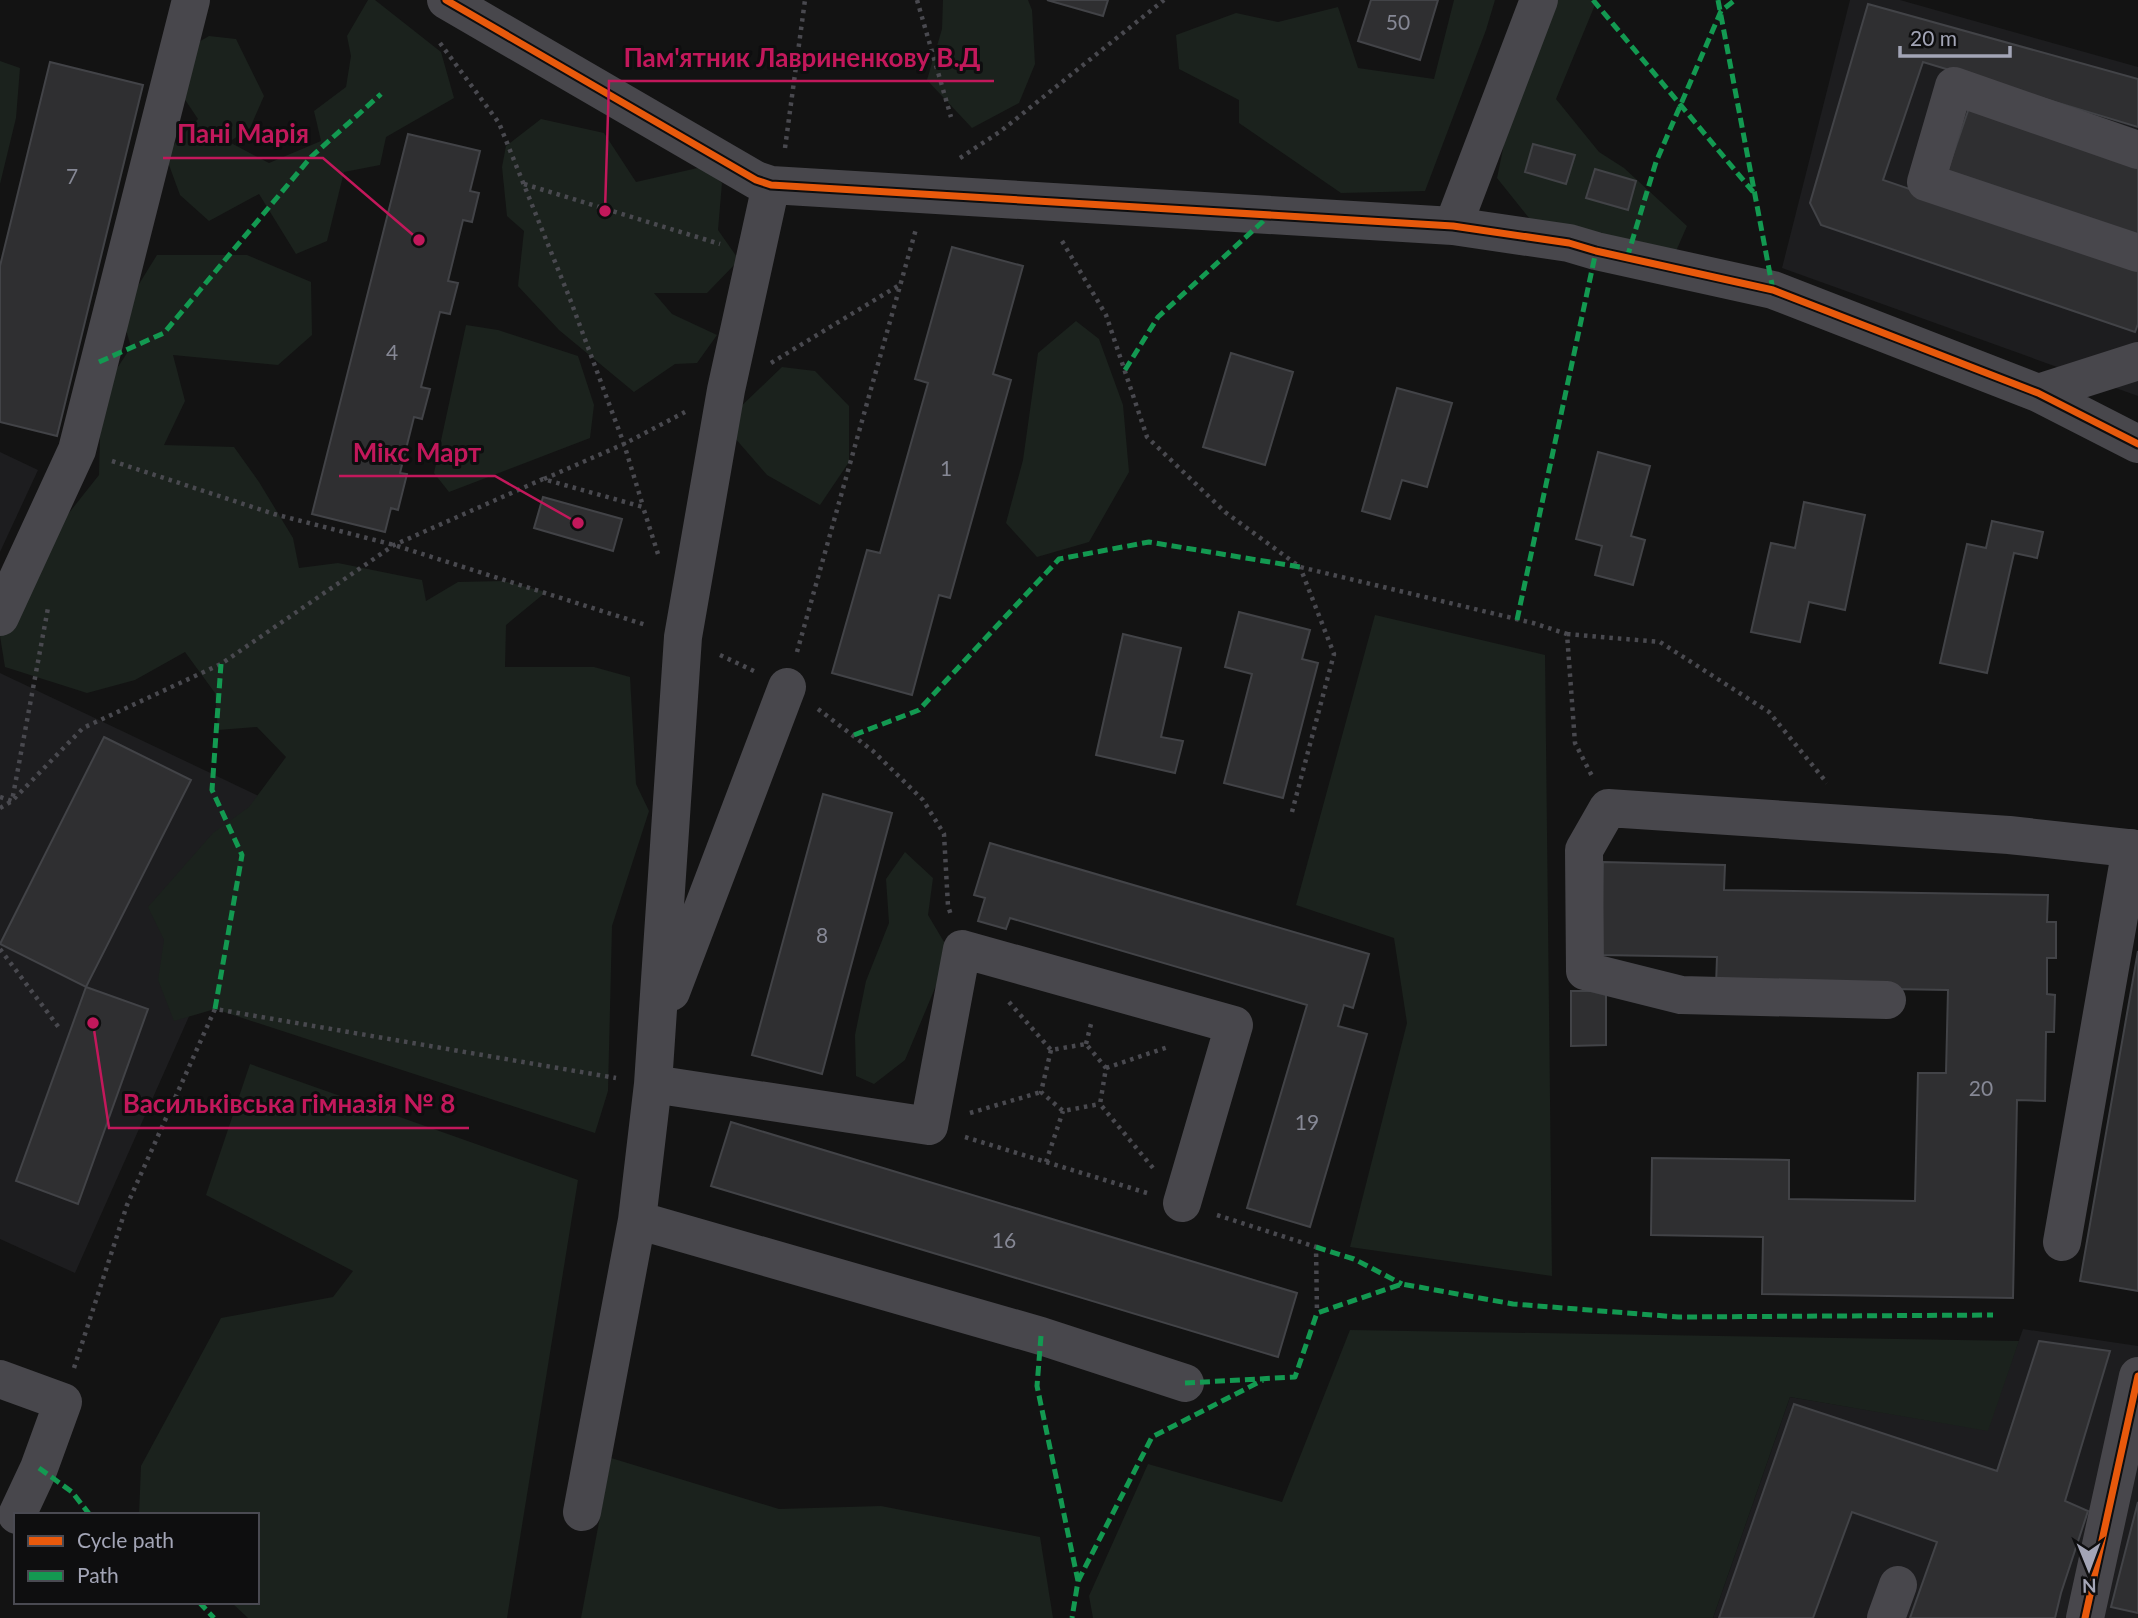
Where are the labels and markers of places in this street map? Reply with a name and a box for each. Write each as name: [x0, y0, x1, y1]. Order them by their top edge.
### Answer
callout: Пам'ятник Лавриненкову В.Д: [609, 34, 994, 81]
callout: Панi Марiя: [163, 111, 323, 158]
callout: Мікс Март: [339, 429, 495, 476]
callout: Васильківська гімназія № 8: [109, 1081, 469, 1128]

